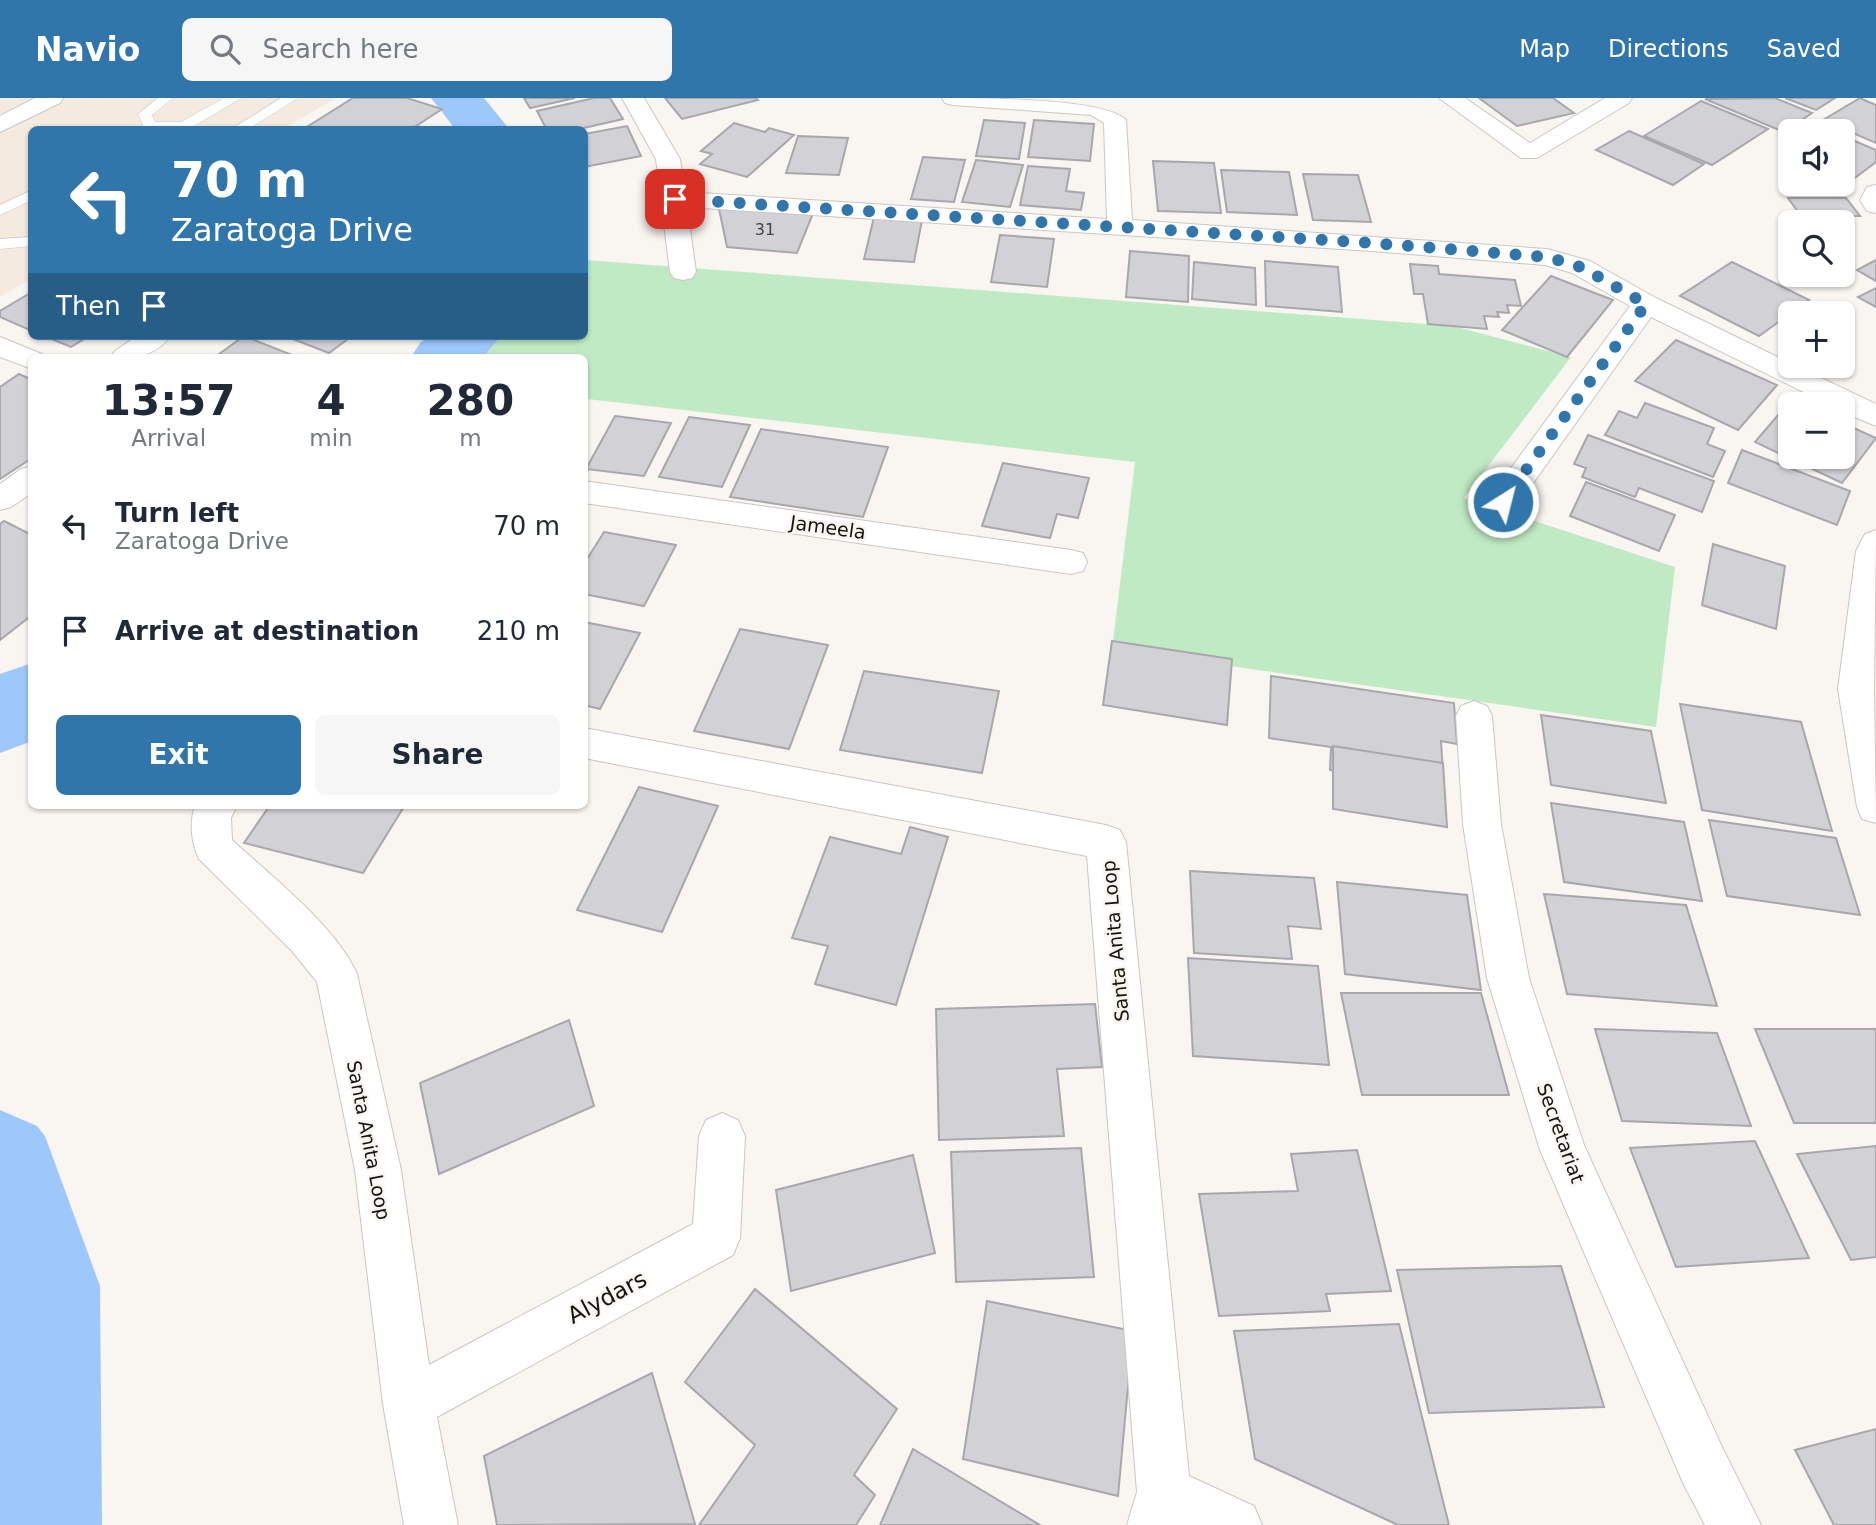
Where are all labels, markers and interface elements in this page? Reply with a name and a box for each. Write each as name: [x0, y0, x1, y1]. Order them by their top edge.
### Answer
search box: [182, 18, 672, 81]
text: Navio: [35, 30, 140, 69]
icon: search: [206, 30, 244, 68]
text: Search here: [262, 34, 419, 64]
text: Map: [1519, 35, 1570, 63]
text: Directions: [1608, 35, 1729, 63]
text: Saved: [1767, 35, 1841, 63]
map controls: [1778, 119, 1855, 469]
button: sound: [1778, 119, 1855, 196]
text: 70 m: [171, 152, 307, 209]
icon: left: [56, 154, 147, 245]
pin: [645, 169, 705, 229]
icon: arrive: [656, 180, 694, 218]
button: search: [1778, 210, 1855, 287]
text: Zaratoga Drive: [171, 211, 413, 249]
house number: 31: [755, 220, 775, 239]
icon: arrive: [135, 287, 173, 325]
text: Then: [56, 291, 121, 321]
button: +: [1778, 301, 1855, 378]
text: 13:57: [102, 376, 236, 425]
text: 4: [316, 376, 346, 425]
text: 280: [427, 376, 514, 425]
button: −: [1778, 392, 1855, 469]
text: Arrival: [131, 425, 206, 451]
text: min: [309, 425, 353, 451]
text: m: [459, 425, 482, 451]
position arrow: [1466, 465, 1540, 539]
text: Turn left: [115, 498, 239, 528]
icon: left: [56, 507, 94, 545]
text: 70 m: [493, 511, 560, 541]
street label: Jameela: [788, 511, 867, 543]
text: Zaratoga Drive: [115, 528, 289, 554]
icon: arrive: [56, 612, 94, 650]
text: Arrive at destination: [115, 616, 419, 646]
text: 210 m: [477, 616, 560, 646]
button: Exit: [56, 715, 301, 795]
button: Share: [315, 715, 560, 795]
street label: Santa Anita Loop: [1097, 859, 1133, 1023]
street label: Santa Anita Loop: [343, 1058, 395, 1222]
street label: Secretariat: [1533, 1080, 1589, 1186]
street label: Alydars: [563, 1265, 651, 1329]

